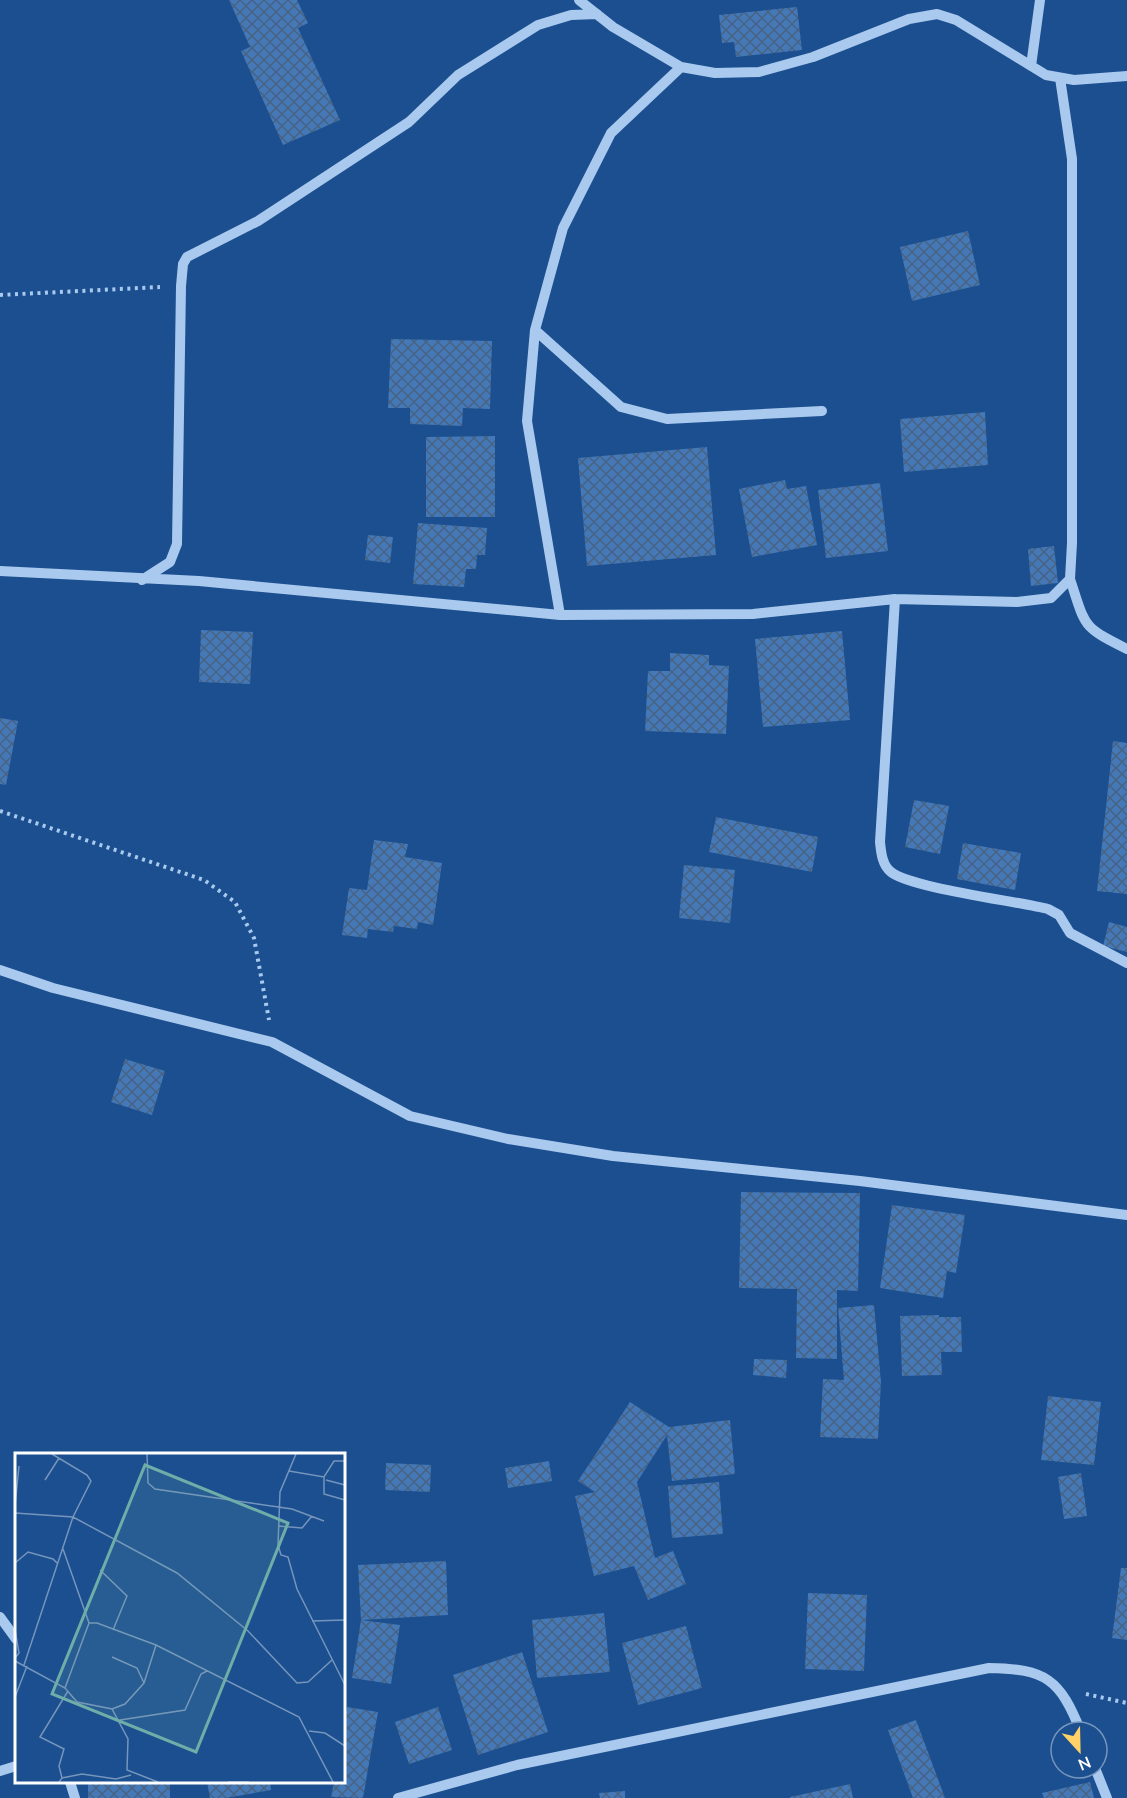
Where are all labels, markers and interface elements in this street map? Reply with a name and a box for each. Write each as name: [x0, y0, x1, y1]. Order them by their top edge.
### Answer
inset map: [15, 1453, 345, 1783]
north arrow: [1049, 1720, 1109, 1780]
text: N: [1075, 1751, 1094, 1775]

